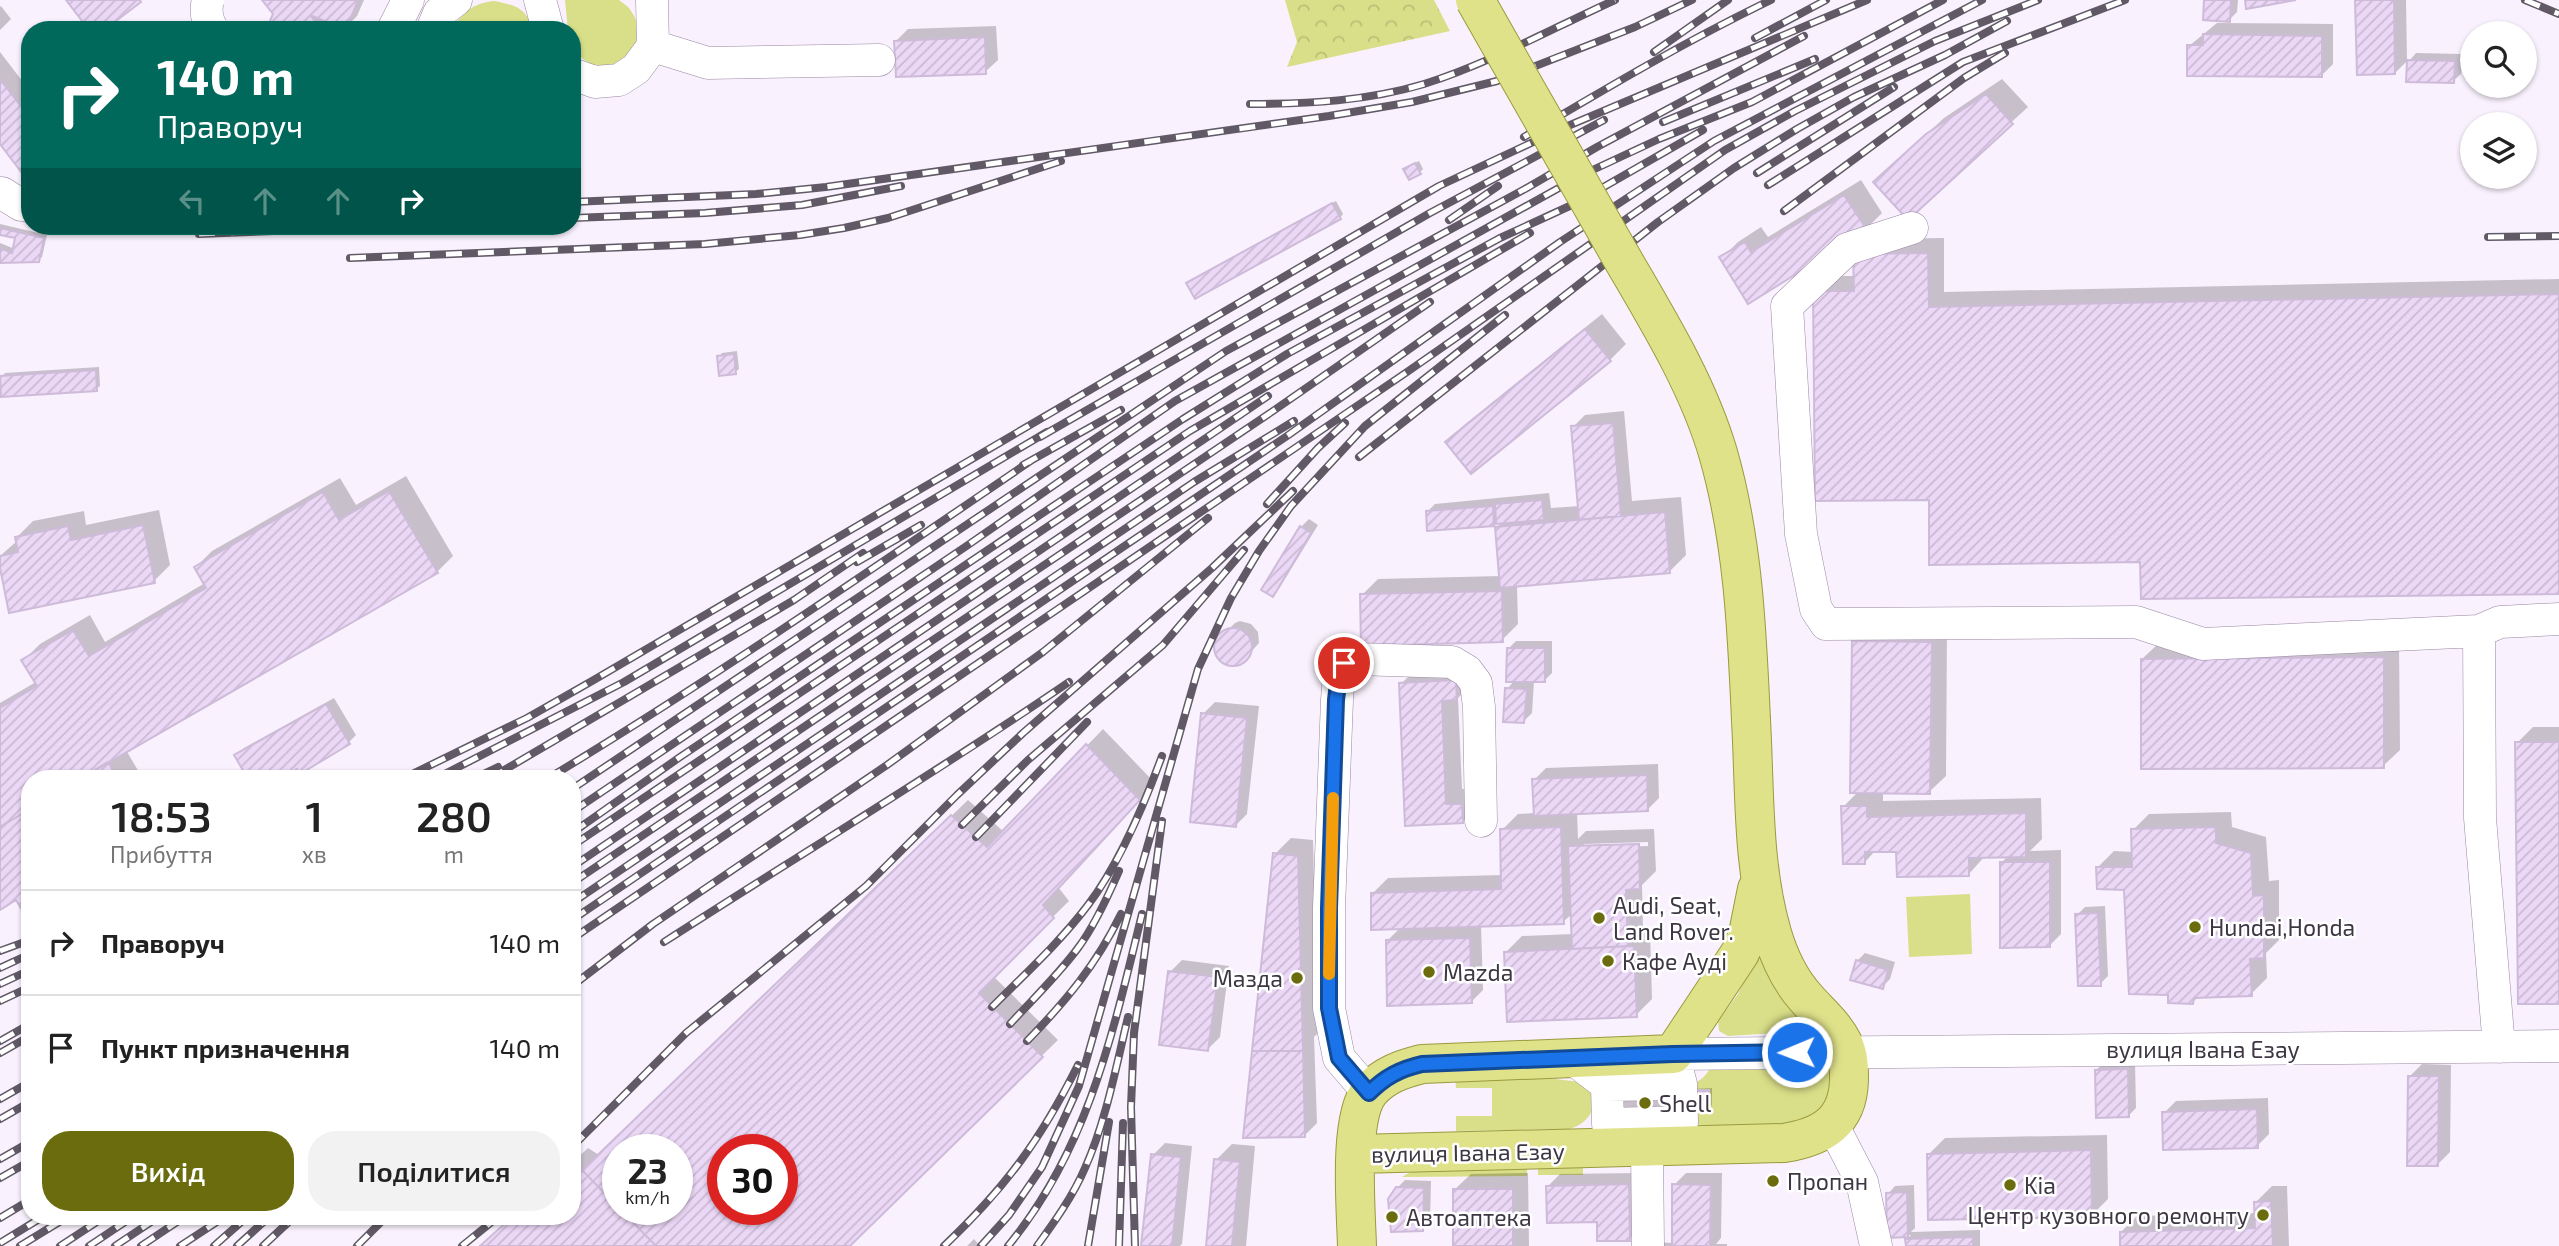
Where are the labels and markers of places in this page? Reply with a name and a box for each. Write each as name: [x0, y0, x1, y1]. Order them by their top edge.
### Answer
pin: [1314, 633, 1374, 693]
place label: Audi, Seat, Land Rover.: [1613, 891, 1734, 945]
marker: Audi, Seat, Land Rover.: [1591, 910, 1607, 926]
place label: Hundai,Honda: [2209, 913, 2355, 941]
marker: Hundai,Honda: [2187, 919, 2203, 935]
place label: Кафе Ауді: [1622, 947, 1727, 976]
marker: Кафе Ауді: [1600, 953, 1616, 969]
place label: Mazda: [1443, 958, 1513, 986]
place label: Мазда: [1213, 964, 1283, 992]
marker: Mazda: [1421, 964, 1437, 980]
marker: Мазда: [1289, 970, 1305, 986]
place label: Shell: [1659, 1089, 1711, 1117]
marker: Shell: [1637, 1095, 1653, 1111]
place label: Пропан: [1787, 1167, 1868, 1195]
place label: Kia: [2024, 1171, 2056, 1199]
marker: Пропан: [1765, 1173, 1781, 1189]
marker: Kia: [2002, 1177, 2018, 1193]
place label: Центр кузовного ремонту: [1967, 1201, 2249, 1230]
place label: Автоаптека: [1406, 1203, 1532, 1231]
marker: Центр кузовного ремонту: [2255, 1207, 2271, 1223]
marker: Автоаптека: [1384, 1209, 1400, 1225]

